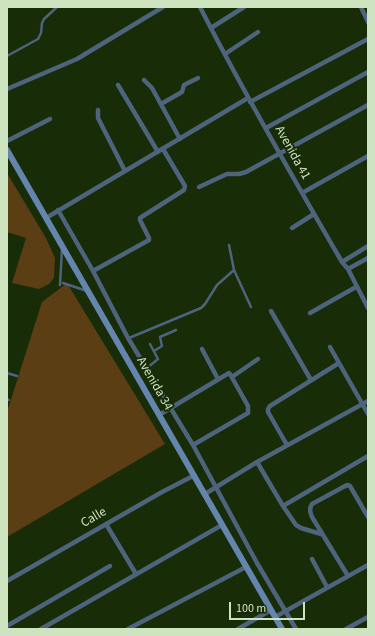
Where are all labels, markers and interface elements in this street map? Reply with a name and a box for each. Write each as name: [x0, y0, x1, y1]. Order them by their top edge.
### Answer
street label: Avenida 41: [271, 123, 313, 183]
street label: Avenida 34: [132, 355, 176, 413]
street label: Calle: [78, 504, 110, 532]
scale bar: [231, 594, 307, 620]
text: 100 m: [236, 600, 266, 617]

